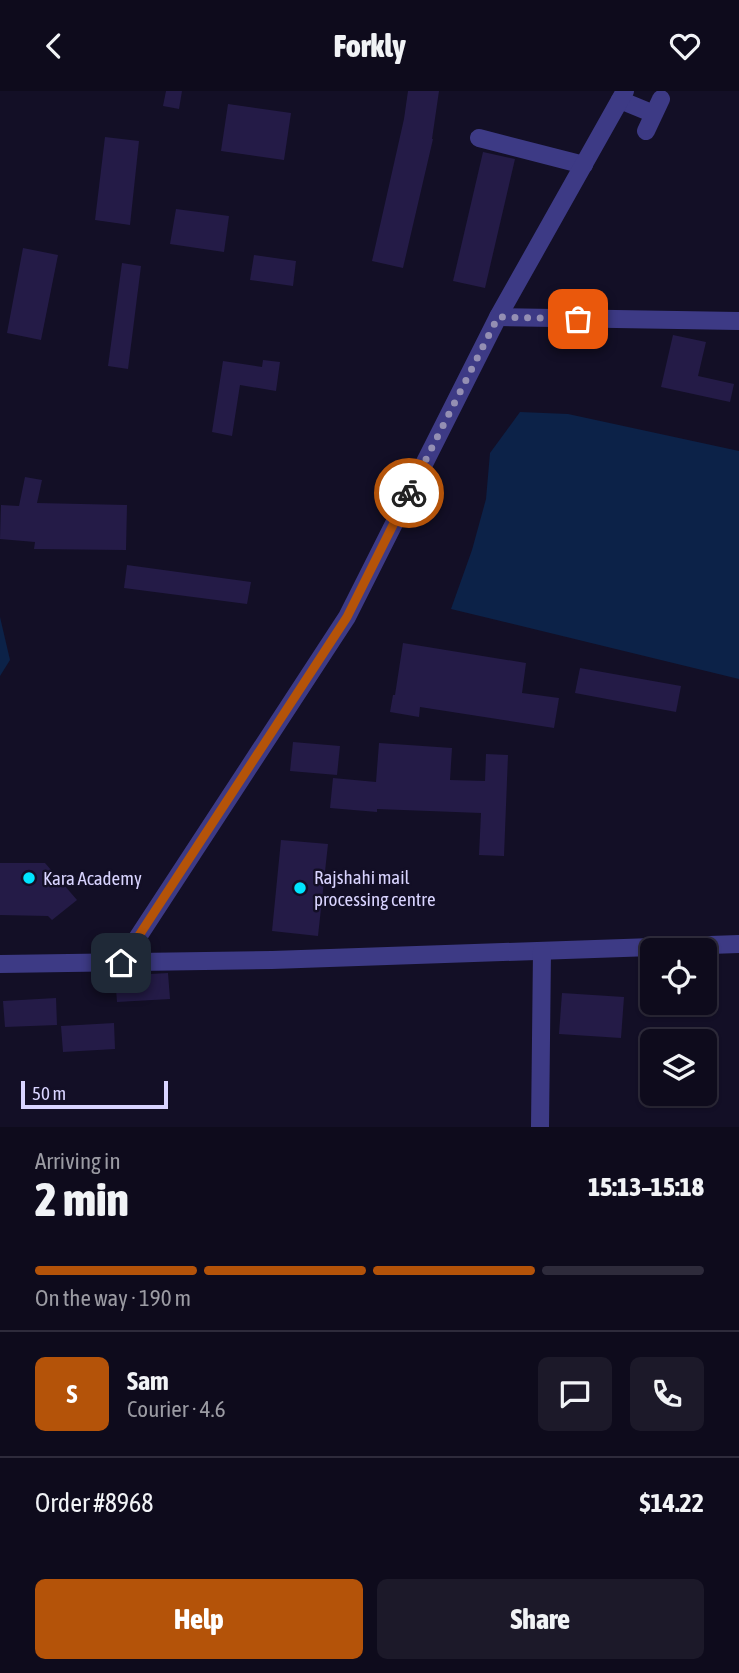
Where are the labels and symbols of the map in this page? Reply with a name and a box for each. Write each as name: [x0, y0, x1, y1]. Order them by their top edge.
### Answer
pin: [548, 289, 608, 349]
courier: [374, 458, 444, 528]
place label: Rajshahi mail processing centre: [314, 866, 436, 910]
place label: Kara Academy: [43, 867, 142, 889]
marker: Kara Academy: [21, 870, 37, 886]
marker: Rajshahi mail processing centre: [292, 880, 308, 896]
pin: [91, 933, 151, 993]
scale bar: [21, 1078, 168, 1110]

